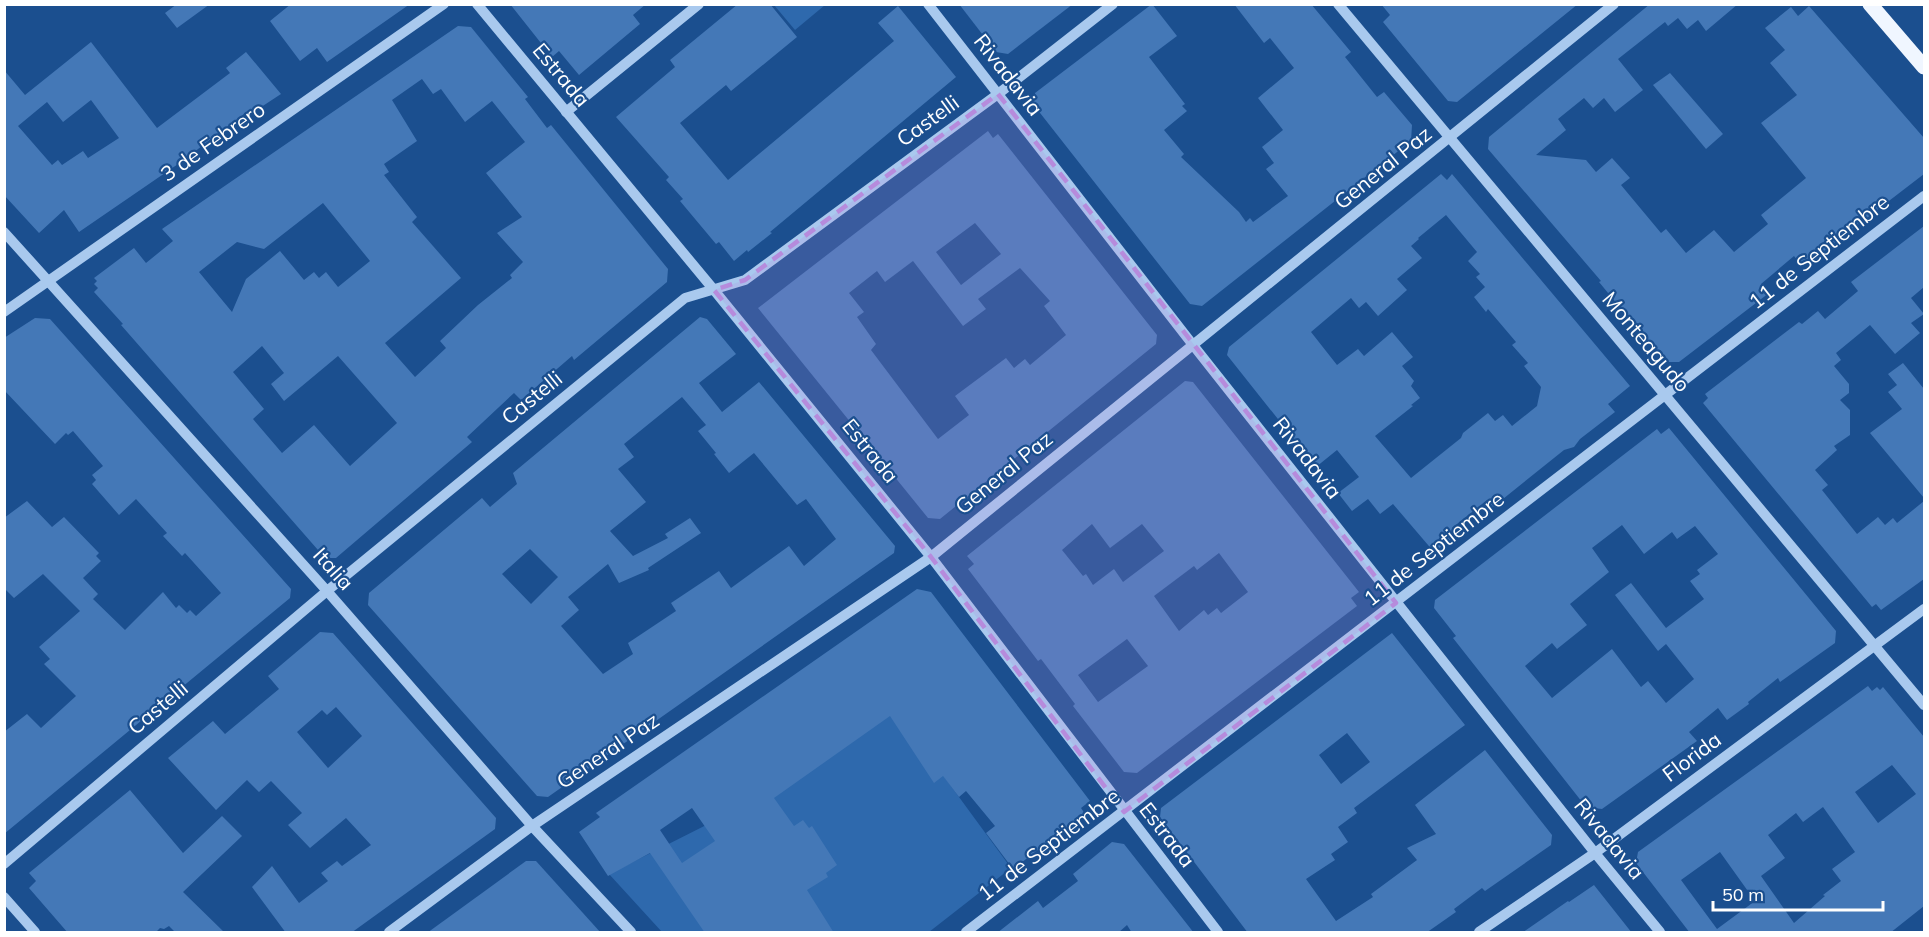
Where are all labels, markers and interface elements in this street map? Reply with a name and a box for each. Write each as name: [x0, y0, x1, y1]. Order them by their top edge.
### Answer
street label: Rivadavia: [969, 28, 1049, 121]
street label: Estrada: [528, 37, 596, 112]
street label: Castelli: [891, 89, 964, 151]
street label: 3 de Febrero: [155, 96, 270, 187]
street label: General Paz: [1328, 120, 1436, 214]
street label: 11 de Septiembre: [1743, 188, 1894, 314]
street label: Monteagudo: [1597, 286, 1696, 397]
street label: Castelli: [496, 365, 567, 430]
street label: Rivadavia: [1268, 411, 1348, 504]
street label: Estrada: [837, 413, 905, 488]
street label: General Paz: [949, 425, 1057, 519]
street label: 11 de Septiembre: [1358, 485, 1509, 611]
street label: Italia: [308, 542, 359, 595]
street label: Castelli: [122, 675, 193, 740]
street label: General Paz: [551, 706, 664, 794]
street label: Florida: [1657, 726, 1726, 787]
street label: 11 de Septiembre: [972, 782, 1124, 906]
street label: Rivadavia: [1569, 793, 1650, 884]
street label: Estrada: [1134, 797, 1201, 872]
scale bar: [1713, 874, 1882, 912]
text: 50 m: [1722, 883, 1764, 906]

